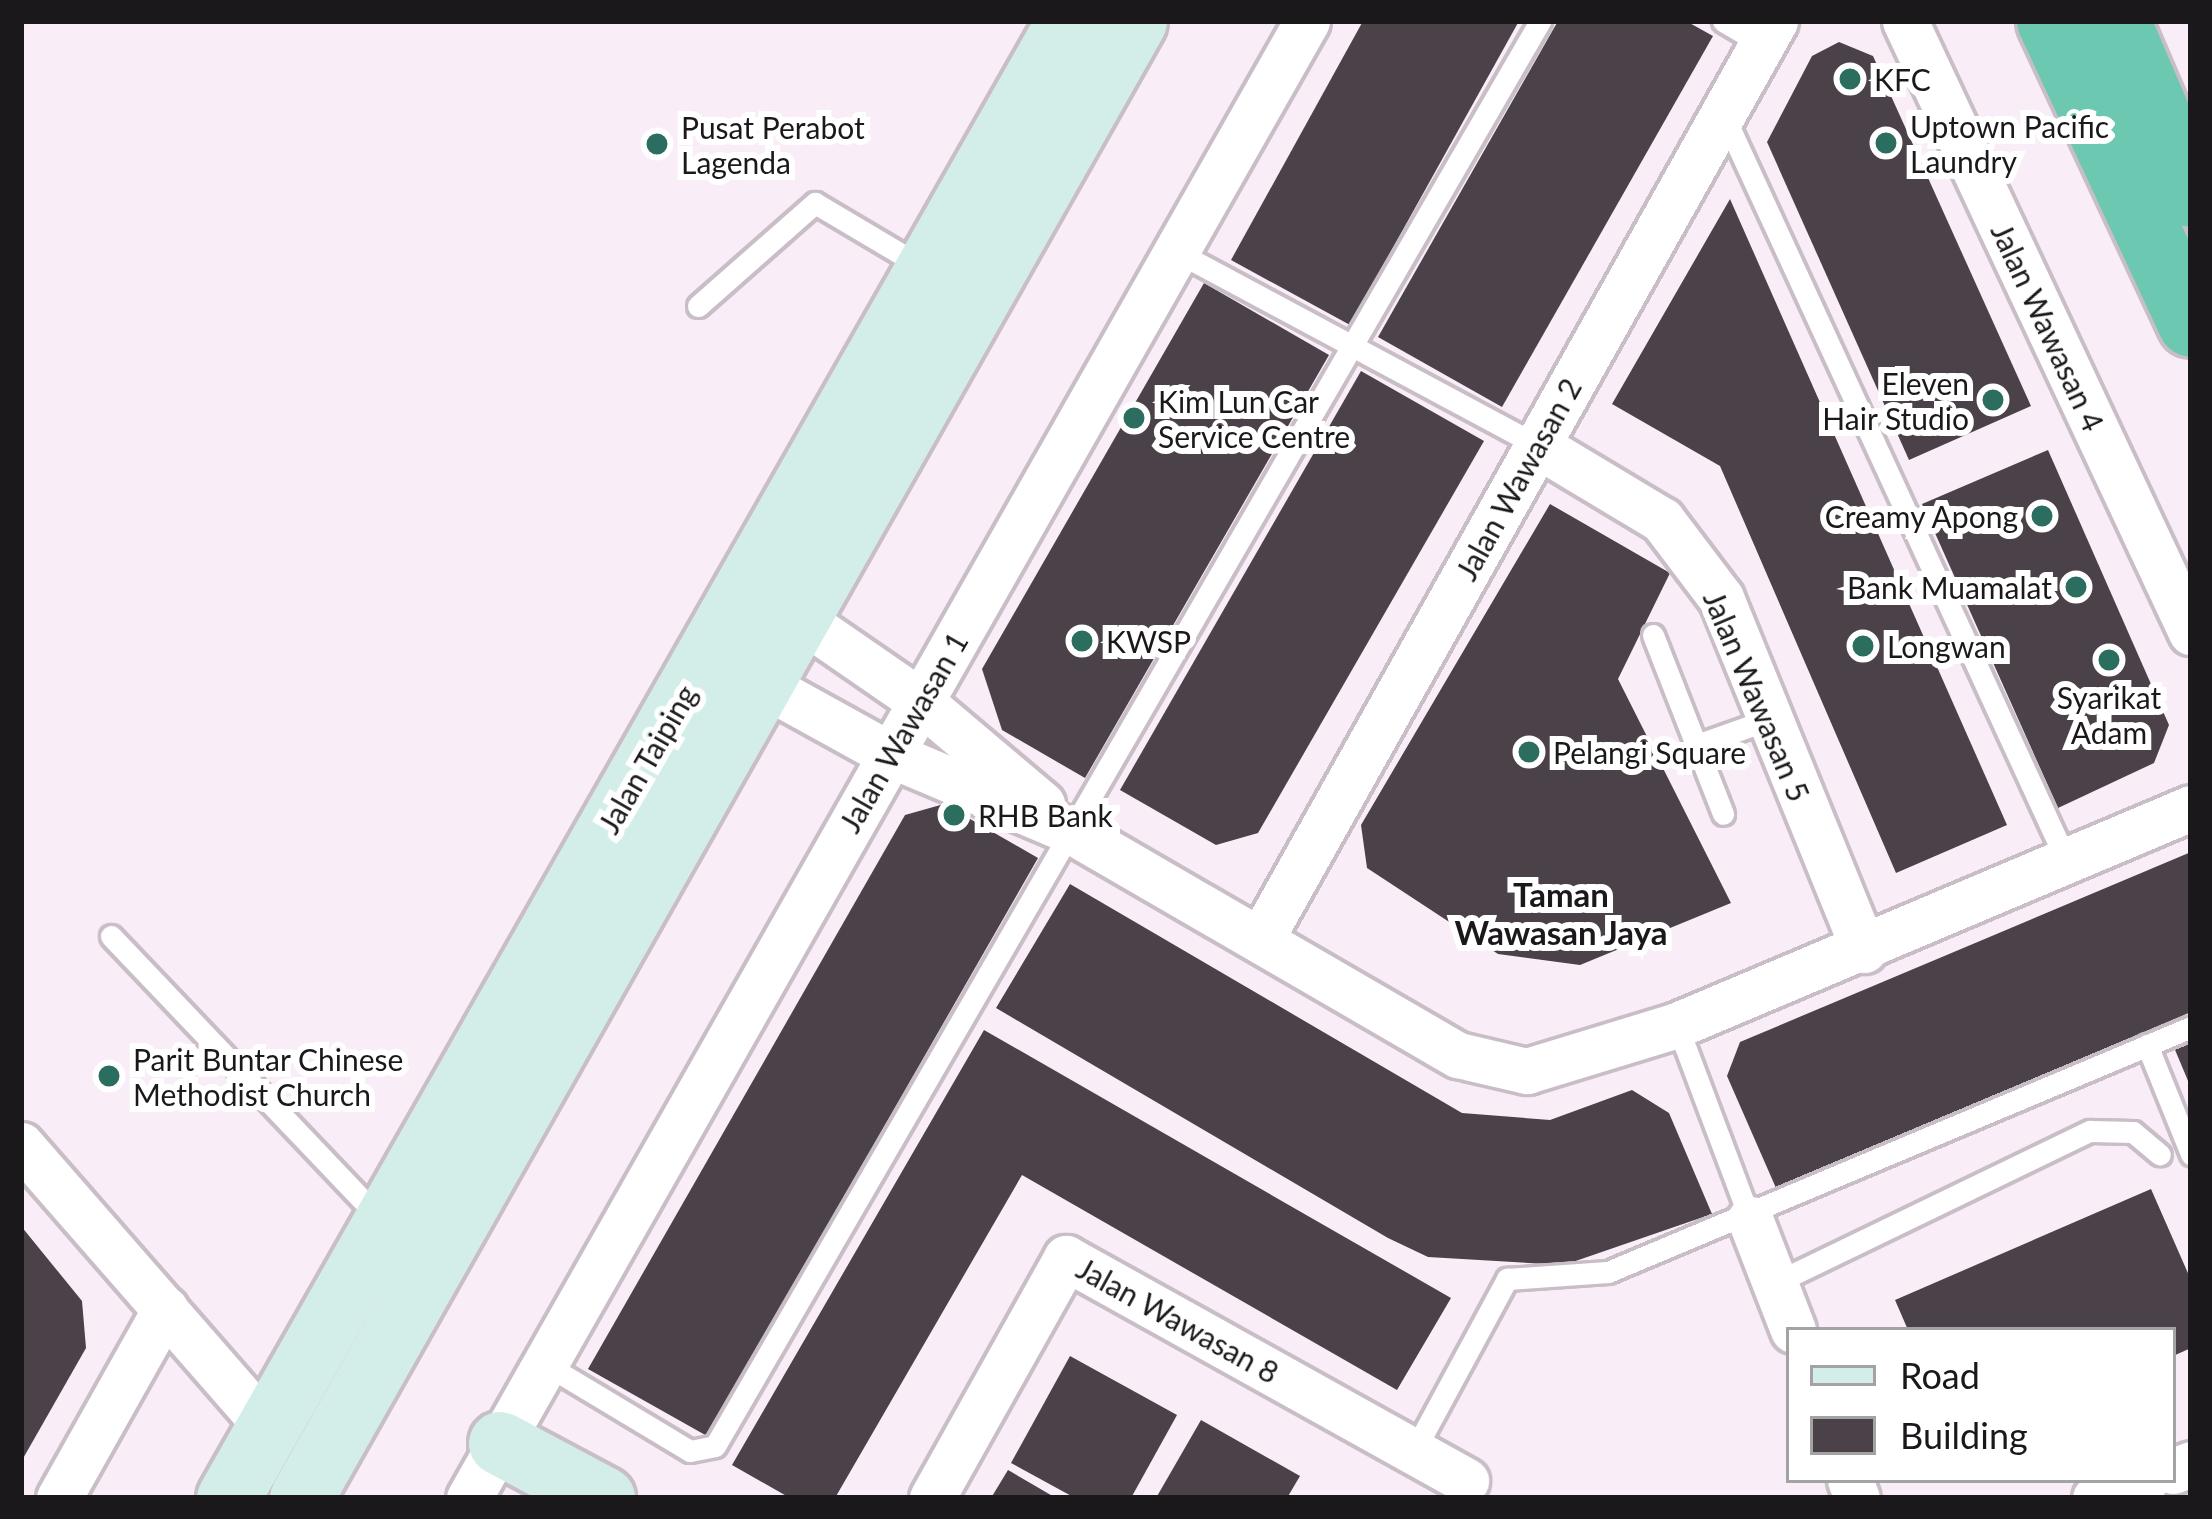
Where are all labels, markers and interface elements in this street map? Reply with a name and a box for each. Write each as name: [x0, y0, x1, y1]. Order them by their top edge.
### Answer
place label: KFC: [1874, 61, 1931, 97]
marker: KFC: [1837, 66, 1863, 92]
place label: Uptown Pacific Laundry: [1910, 108, 2109, 178]
place label: Pusat Perabot Lagenda: [681, 109, 865, 180]
marker: Uptown Pacific Laundry: [1873, 130, 1899, 156]
marker: Pusat Perabot Lagenda: [644, 131, 670, 157]
street label: Jalan Wawasan 4: [1984, 217, 2112, 437]
place label: Eleven Hair Studio: [1822, 365, 1969, 436]
street label: Jalan Wawasan 2: [1448, 372, 1588, 586]
place label: Kim Lun Car Service Centre: [1158, 383, 1350, 454]
marker: Eleven Hair Studio: [1980, 387, 2006, 413]
marker: Kim Lun Car Service Centre: [1121, 405, 1147, 431]
place label: Creamy Apong: [1823, 498, 2018, 534]
marker: Creamy Apong: [2029, 503, 2055, 529]
place label: Bank Muamalat: [1847, 569, 2052, 605]
marker: Bank Muamalat: [2063, 574, 2089, 600]
street label: Jalan Wawasan 5: [1696, 585, 1818, 807]
place label: KWSP: [1106, 623, 1191, 659]
street label: Jalan Wawasan 1: [831, 625, 975, 839]
marker: KWSP: [1069, 628, 1095, 654]
place label: Longwan: [1887, 628, 2006, 664]
marker: Longwan: [1850, 633, 1876, 659]
marker: Syarikat Adam: [2096, 647, 2122, 673]
street label: Jalan Taiping: [590, 678, 704, 840]
place label: Syarikat Adam: [2057, 679, 2161, 750]
place label: Pelangi Square: [1553, 734, 1746, 770]
marker: Pelangi Square: [1516, 739, 1542, 765]
place label: RHB Bank: [978, 797, 1113, 833]
marker: RHB Bank: [941, 802, 967, 828]
district label: Taman Wawasan Jaya: [1454, 875, 1668, 953]
place label: Parit Buntar Chinese Methodist Church: [133, 1041, 404, 1112]
marker: Parit Buntar Chinese Methodist Church: [96, 1063, 122, 1089]
street label: Jalan Wawasan 8: [1071, 1250, 1285, 1390]
legend: [1786, 1327, 2176, 1483]
text: Road: [1900, 1353, 1980, 1397]
text: Building: [1900, 1413, 2028, 1457]

